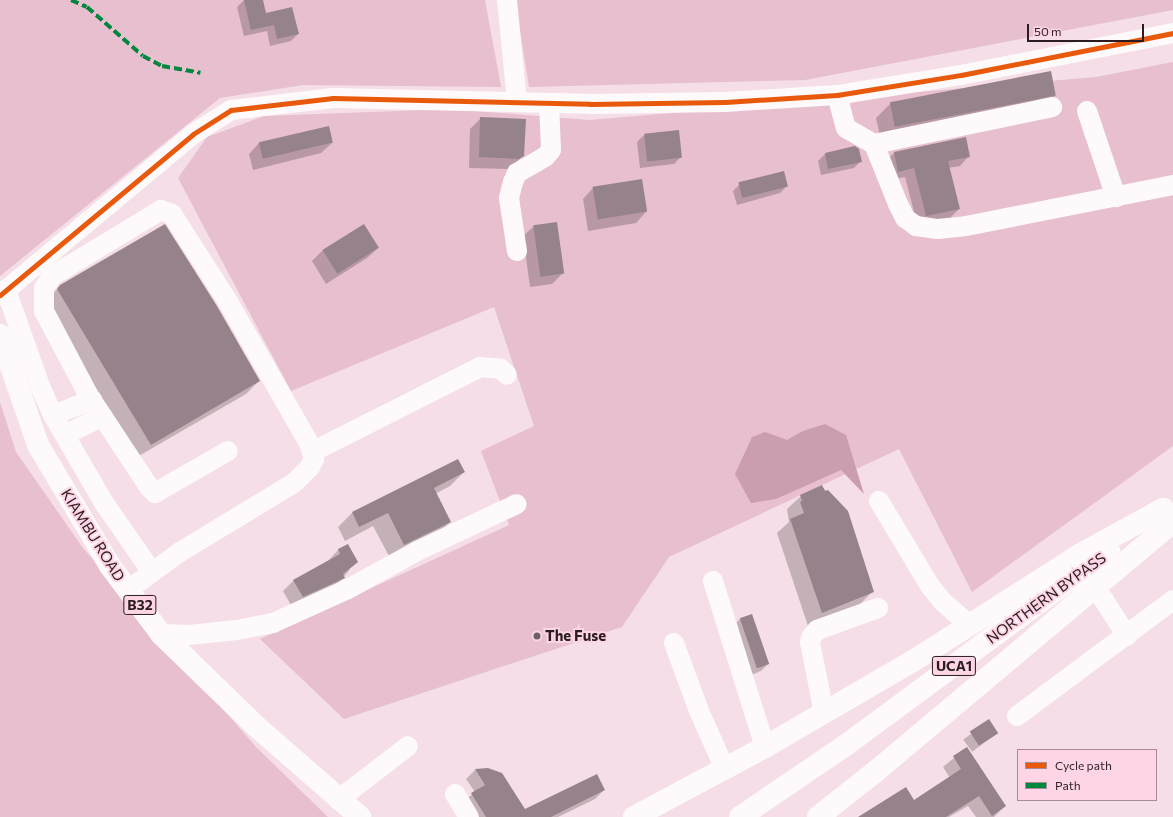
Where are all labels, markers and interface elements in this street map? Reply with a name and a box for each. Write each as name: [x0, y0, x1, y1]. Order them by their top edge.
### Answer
scale bar: [1029, 16, 1146, 42]
text: 50 m: [1034, 24, 1062, 38]
street label: KIAMBU ROAD: [57, 485, 129, 585]
street label: NORTHERN BYPASS: [983, 549, 1109, 647]
road number: B32: [123, 593, 157, 617]
place label: The Fuse: [545, 627, 606, 645]
marker: The Fuse: [532, 631, 542, 641]
road number: UCA1: [931, 654, 977, 678]
legend: [1017, 749, 1157, 801]
text: Cycle path: [1055, 758, 1112, 772]
text: Path: [1055, 778, 1081, 792]

